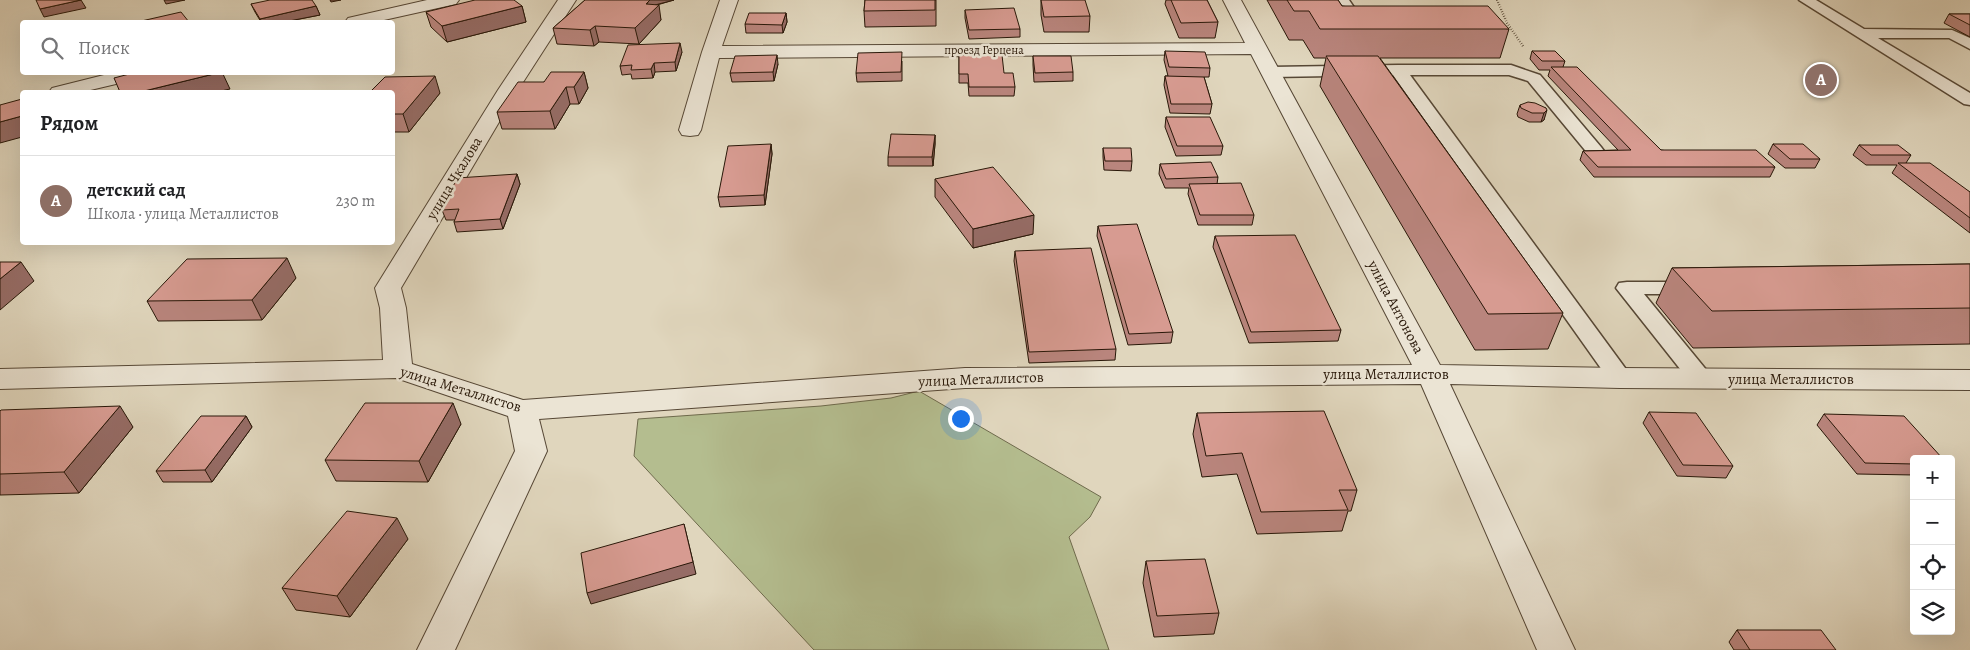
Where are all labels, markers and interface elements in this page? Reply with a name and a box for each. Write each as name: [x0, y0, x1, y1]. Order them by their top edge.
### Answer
search box: [20, 20, 395, 75]
icon: search: [38, 34, 66, 62]
text: Поиск: [78, 35, 130, 61]
street label: проезд Герцена: [944, 42, 1024, 58]
pin: A: [1805, 61, 1837, 99]
text: Рядом: [40, 109, 98, 137]
street label: улица Чкалова: [421, 133, 487, 224]
text: детский сад: [87, 177, 185, 203]
text: A: [51, 190, 61, 212]
text: 230 m: [336, 190, 375, 212]
text: Школа · улица Металлистов: [87, 203, 279, 225]
street label: улица Антонова: [1363, 256, 1429, 357]
street label: улица Металлистов: [397, 361, 524, 417]
street label: улица Металлистов: [1322, 364, 1449, 384]
street label: улица Металлистов: [917, 367, 1044, 391]
street label: улица Металлистов: [1727, 369, 1854, 389]
your location: [948, 406, 974, 432]
map controls: [1910, 455, 1955, 635]
button: +: [1910, 455, 1955, 500]
button: −: [1910, 500, 1955, 545]
button: locate: [1910, 545, 1955, 590]
button: layers: [1910, 590, 1955, 635]

